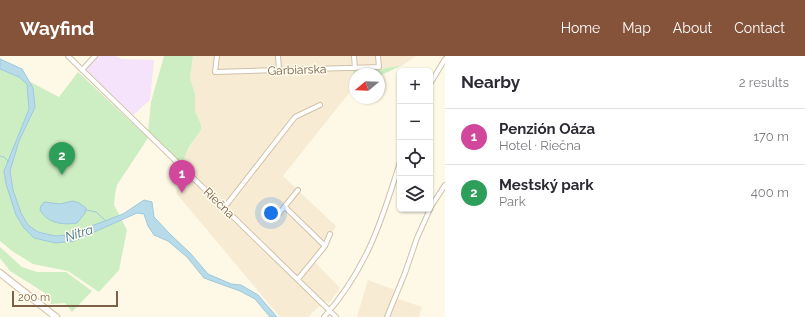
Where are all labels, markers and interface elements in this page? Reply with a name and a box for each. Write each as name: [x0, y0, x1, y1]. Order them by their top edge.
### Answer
text: Wayfind: [20, 17, 94, 39]
text: Home: [561, 20, 600, 36]
text: Map: [622, 20, 651, 36]
text: About: [673, 20, 712, 36]
text: Contact: [734, 20, 785, 36]
street label: Garbiarska: [267, 62, 327, 78]
north arrow: [349, 68, 385, 104]
map controls: [397, 68, 433, 212]
button: +: [397, 68, 433, 104]
text: Nearby: [461, 72, 520, 92]
text: 2 results: [739, 75, 789, 90]
button: −: [397, 104, 433, 140]
text: Penzión Oáza: [499, 120, 595, 138]
text: 1: [471, 129, 477, 144]
text: 170 m: [753, 129, 789, 144]
text: Hotel · Riečna: [499, 138, 581, 153]
button: locate: [397, 140, 433, 176]
pin: 2: [49, 142, 75, 175]
pin: 1: [169, 160, 195, 193]
button: layers: [397, 176, 433, 212]
text: Mestský park: [499, 176, 594, 194]
street label: Riečna: [201, 185, 237, 221]
text: 2: [470, 185, 478, 200]
text: 400 m: [751, 185, 789, 200]
text: Park: [499, 194, 526, 209]
your location: [261, 203, 281, 223]
water label: Nitra: [63, 222, 95, 244]
scale bar: [12, 289, 118, 308]
text: 200 m: [18, 291, 50, 304]

